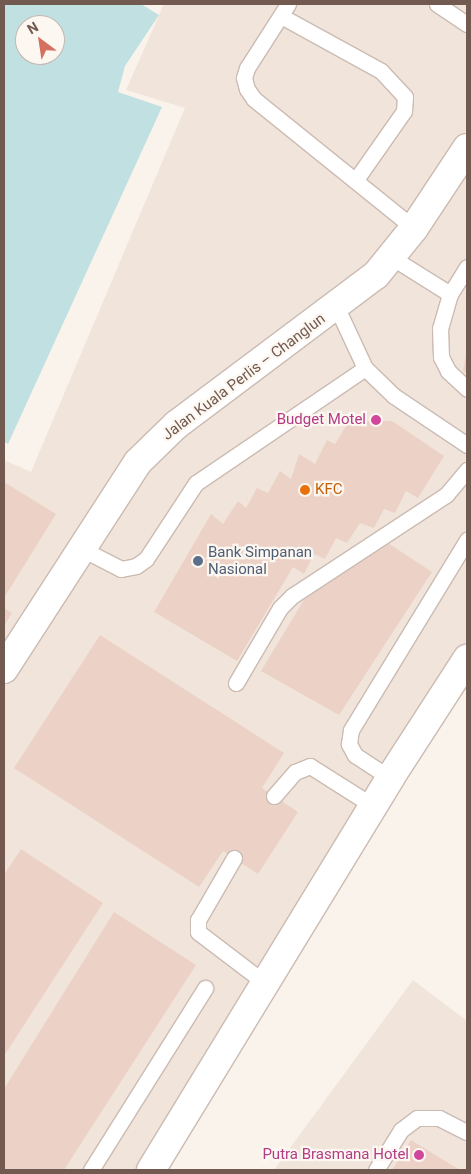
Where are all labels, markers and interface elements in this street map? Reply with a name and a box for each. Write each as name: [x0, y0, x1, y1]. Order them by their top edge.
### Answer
north arrow: [15, 15, 65, 65]
text: N: [24, 19, 41, 37]
street label: Jalan Kuala Perlis – Changlun: [159, 310, 329, 444]
place label: Budget Motel: [277, 411, 366, 429]
marker: Budget Motel: [370, 414, 382, 426]
place label: KFC: [315, 481, 342, 499]
marker: KFC: [299, 484, 311, 496]
place label: Bank Simpanan Nasional: [208, 543, 312, 578]
marker: Bank Simpanan Nasional: [192, 555, 204, 567]
place label: Putra Brasmana Hotel: [262, 1146, 409, 1164]
marker: Putra Brasmana Hotel: [413, 1149, 425, 1161]

